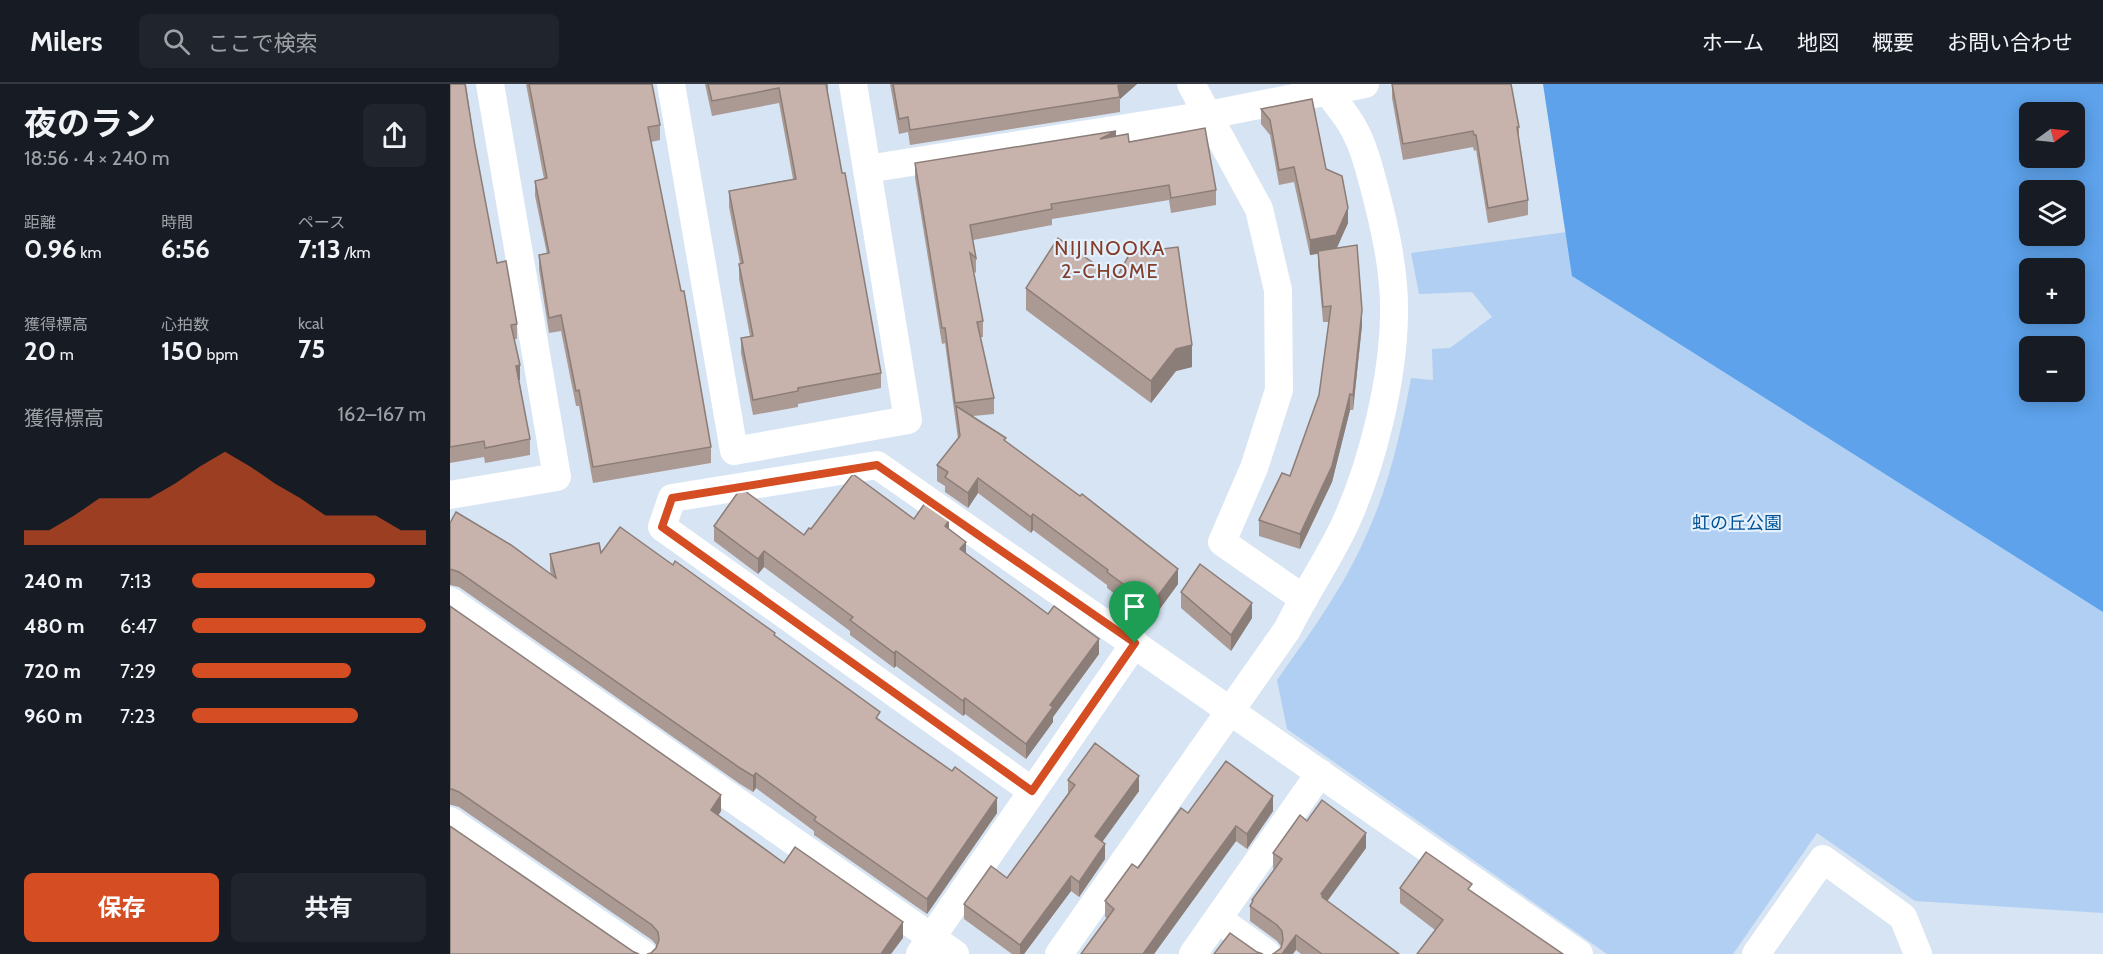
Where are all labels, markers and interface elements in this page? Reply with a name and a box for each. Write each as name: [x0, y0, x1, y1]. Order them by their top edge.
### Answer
search box: [139, 14, 559, 68]
text: Milers: [30, 24, 103, 58]
icon: search: [160, 25, 193, 58]
text: ここで検索: [208, 30, 318, 57]
text: ホーム: [1702, 30, 1764, 55]
text: 地図: [1797, 30, 1839, 55]
text: 概要: [1872, 30, 1914, 55]
text: お問い合わせ: [1947, 30, 2073, 55]
north arrow: [2019, 102, 2085, 168]
map controls: [2019, 102, 2085, 402]
text: 夜のラン: [24, 103, 156, 143]
button: share: [363, 104, 426, 167]
text: 18:56 · 4 × 240 m: [24, 146, 169, 170]
button: layers: [2019, 180, 2085, 246]
text: 距離: [24, 213, 56, 232]
text: 時間: [161, 213, 193, 232]
text: ペース: [298, 213, 345, 232]
text: 0.96: [24, 233, 77, 265]
text: 6:56: [161, 233, 210, 265]
text: 7:13: [298, 233, 341, 265]
district label: NIJINOOKA 2-CHOME: [1054, 236, 1166, 283]
text: km: [77, 243, 102, 262]
text: /km: [341, 243, 371, 262]
button: +: [2019, 258, 2085, 324]
text: kcal: [298, 314, 324, 333]
text: 獲得標高: [24, 315, 88, 334]
text: 心拍数: [161, 315, 209, 334]
text: 75: [298, 333, 325, 365]
text: 20: [24, 335, 56, 367]
text: 150: [161, 335, 203, 367]
button: −: [2019, 336, 2085, 402]
text: m: [56, 345, 74, 364]
text: bpm: [203, 345, 238, 364]
text: 162–167 m: [338, 402, 426, 426]
text: 獲得標高: [24, 406, 104, 430]
park label: 虹の丘公園: [1692, 512, 1782, 534]
text: 240 m: [24, 569, 83, 593]
text: 7:13: [120, 569, 152, 593]
pin: [1109, 581, 1160, 643]
icon: arrive: [1118, 590, 1151, 623]
text: 480 m: [24, 614, 85, 638]
text: 6:47: [120, 614, 157, 638]
text: 720 m: [24, 659, 81, 683]
text: 7:29: [120, 659, 156, 683]
text: 960 m: [24, 704, 82, 728]
text: 7:23: [120, 704, 156, 728]
button: 保存: [24, 873, 219, 942]
button: 共有: [231, 873, 426, 942]

